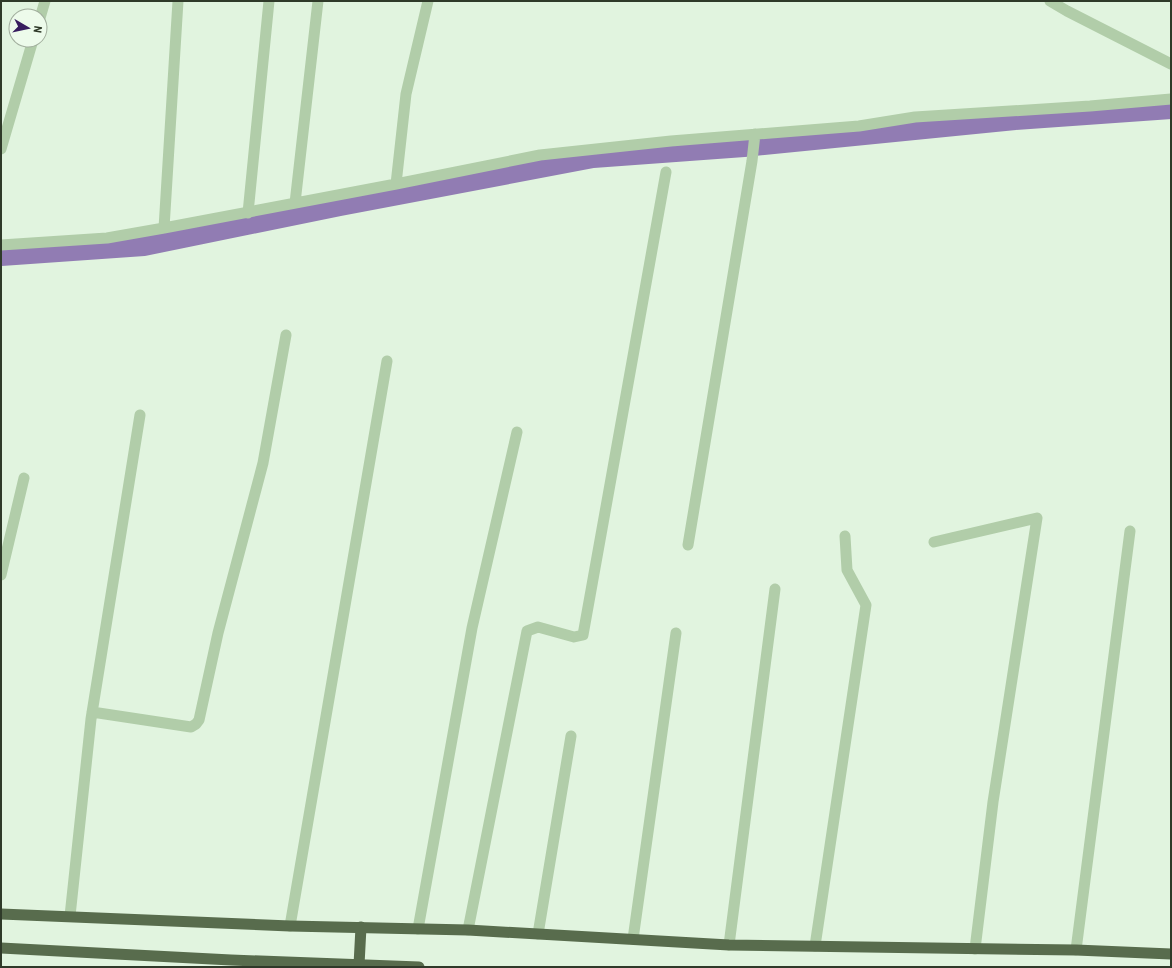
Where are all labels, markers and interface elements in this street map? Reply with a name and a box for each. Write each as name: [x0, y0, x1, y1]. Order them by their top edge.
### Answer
north arrow: [8, 8, 48, 48]
text: N: [30, 25, 44, 34]

